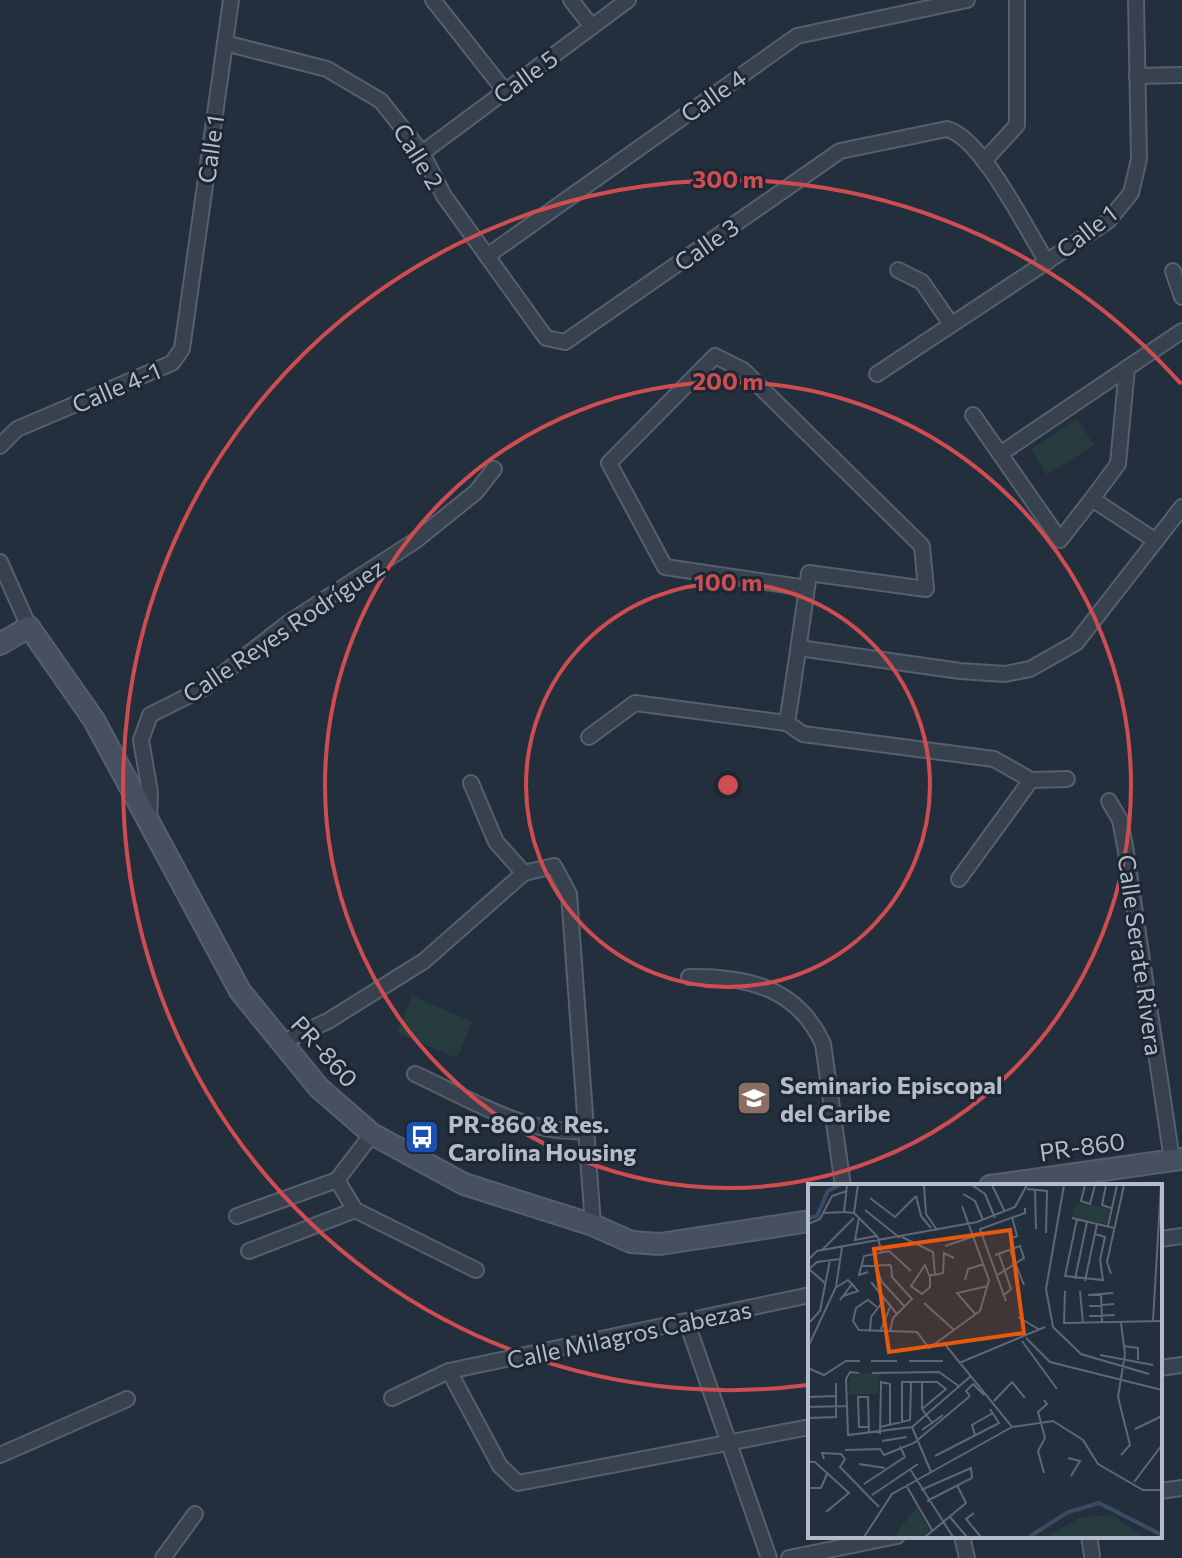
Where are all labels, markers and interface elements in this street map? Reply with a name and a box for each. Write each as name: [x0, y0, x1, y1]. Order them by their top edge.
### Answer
street label: Calle 5: [487, 43, 563, 109]
street label: Calle 4: [675, 62, 751, 128]
street label: Calle 1: [191, 113, 229, 185]
street label: Calle 2: [388, 118, 450, 194]
text: 300 m: [692, 164, 764, 193]
street label: Calle 1: [1050, 198, 1122, 264]
street label: Calle 3: [668, 211, 744, 277]
street label: Calle 4-1: [67, 355, 165, 419]
text: 200 m: [693, 366, 763, 395]
street label: Calle Reyes Rodríguez: [177, 552, 389, 708]
text: 100 m: [694, 567, 762, 596]
centre of rings: [714, 771, 742, 799]
street label: Calle Serate Rivera: [1113, 853, 1169, 1057]
street label: PR-860: [285, 1009, 365, 1093]
place label: Seminario Episcopal del Caribe: [780, 1070, 1002, 1127]
school or university icon: Seminario Episcopal del Caribe: [735, 1079, 773, 1117]
place label: PR-860 & Res. Carolina Housing: [448, 1109, 636, 1166]
bus stop icon: PR-860 & Res. Carolina Housing: [403, 1118, 441, 1156]
street label: PR-860: [1037, 1126, 1127, 1166]
inset map: [808, 1184, 1162, 1538]
street label: Calle Milagros Cabezas: [504, 1294, 754, 1374]

